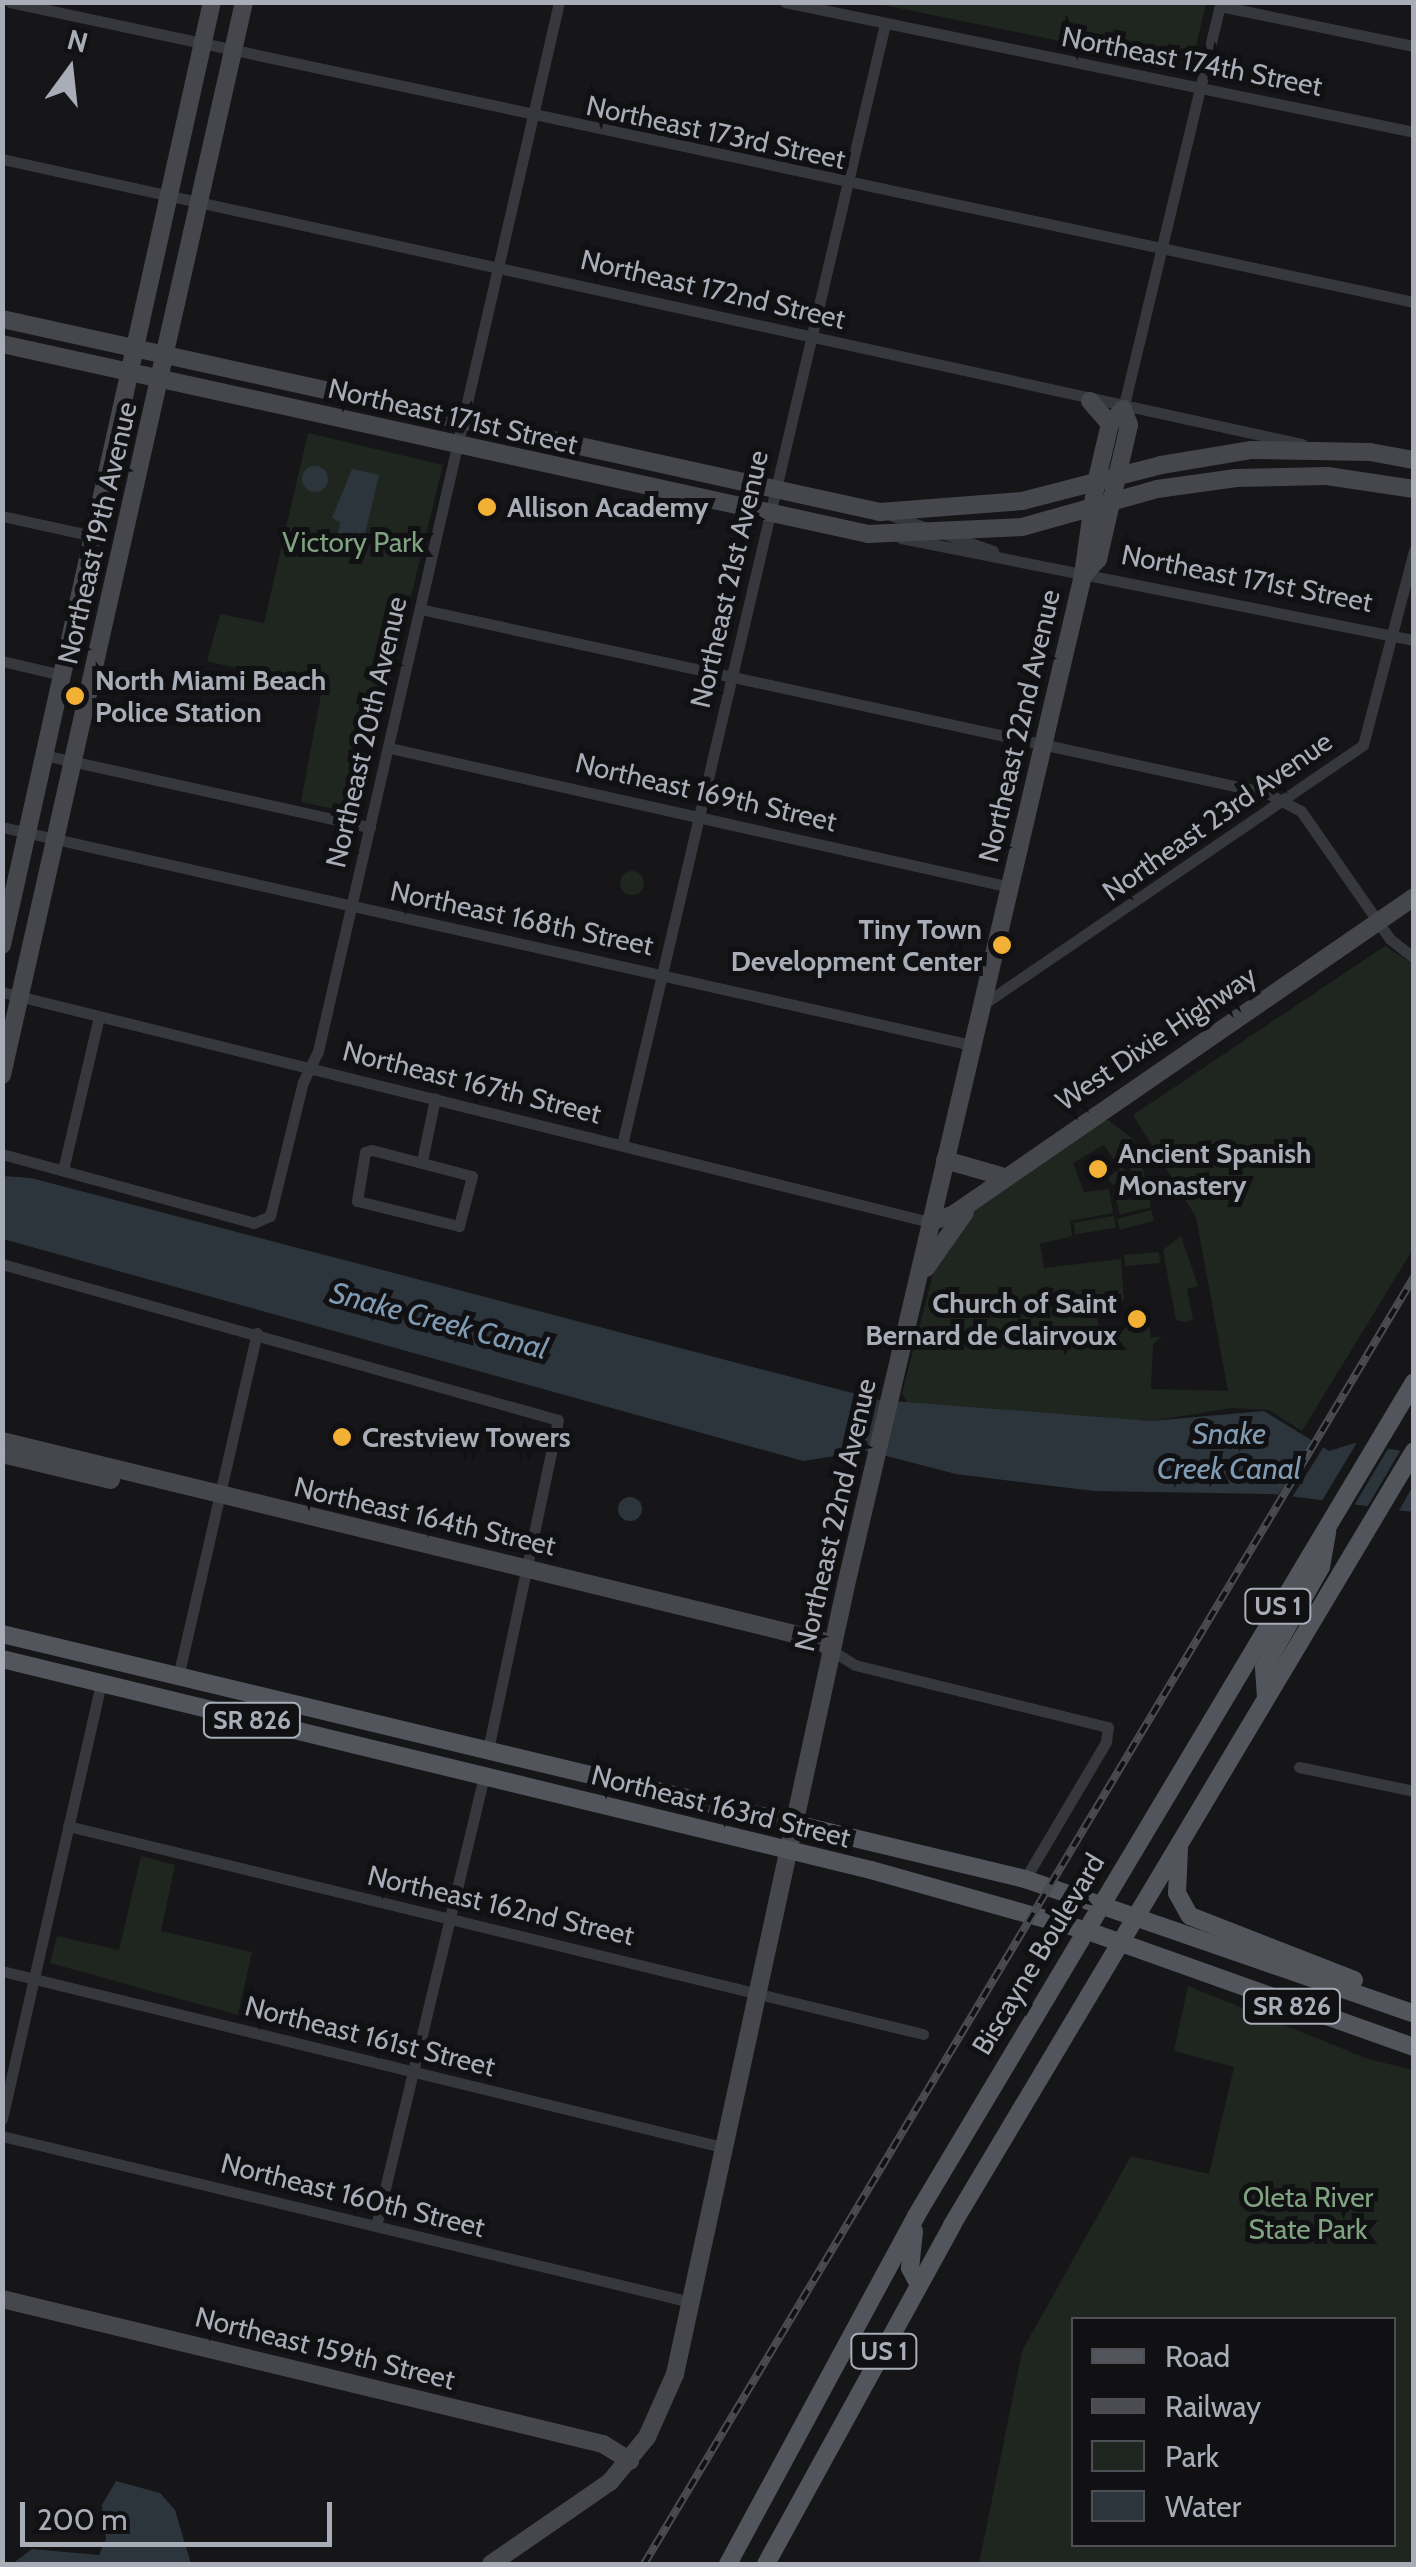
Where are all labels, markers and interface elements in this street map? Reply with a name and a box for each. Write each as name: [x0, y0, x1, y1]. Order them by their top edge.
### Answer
street label: Northeast 174th Street: [1059, 19, 1325, 103]
north arrow: [20, 20, 120, 120]
text: N: [64, 22, 92, 60]
street label: Northeast 173rd Street: [583, 88, 849, 176]
street label: Northeast 172nd Street: [577, 242, 849, 336]
street label: Northeast 171st Street: [325, 371, 581, 461]
street label: Northeast 19th Avenue: [50, 399, 144, 667]
street label: Northeast 21st Avenue: [683, 447, 775, 711]
place label: Allison Academy: [507, 490, 708, 524]
marker: Allison Academy: [476, 496, 498, 518]
park label: Victory Park: [282, 525, 424, 559]
street label: Northeast 171st Street: [1119, 537, 1375, 619]
street label: Northeast 22nd Avenue: [971, 586, 1067, 866]
street label: Northeast 20th Avenue: [318, 593, 414, 871]
place label: North Miami Beach Police Station: [95, 663, 326, 729]
marker: North Miami Beach Police Station: [64, 685, 86, 707]
street label: Northeast 23rd Avenue: [1096, 724, 1338, 908]
street label: Northeast 169th Street: [572, 746, 840, 838]
street label: Northeast 168th Street: [387, 874, 657, 962]
place label: Tiny Town Development Center: [731, 912, 982, 978]
marker: Tiny Town Development Center: [991, 934, 1013, 956]
street label: West Dixie Highway: [1049, 958, 1263, 1118]
street label: Northeast 167th Street: [339, 1034, 605, 1130]
place label: Ancient Spanish Monastery: [1118, 1136, 1312, 1202]
marker: Ancient Spanish Monastery: [1087, 1158, 1109, 1180]
water label: Snake Creek Canal: [326, 1275, 552, 1367]
place label: Church of Saint Bernard de Clairvoux: [865, 1286, 1117, 1352]
marker: Church of Saint Bernard de Clairvoux: [1126, 1308, 1148, 1330]
street label: Northeast 22nd Avenue: [787, 1375, 883, 1655]
water label: Snake Creek Canal: [1157, 1416, 1301, 1486]
place label: Crestview Towers: [362, 1420, 571, 1454]
marker: Crestview Towers: [331, 1426, 353, 1448]
street label: Northeast 164th Street: [291, 1470, 559, 1562]
road number: US 1: [1243, 1586, 1313, 1626]
road number: SR 826: [202, 1700, 302, 1740]
street label: Northeast 163rd Street: [588, 1758, 854, 1854]
street label: Biscayne Boulevard: [965, 1847, 1111, 2061]
street label: Northeast 162nd Street: [364, 1858, 638, 1952]
road number: SR 826: [1242, 1986, 1342, 2026]
street label: Northeast 161st Street: [241, 1989, 499, 2083]
street label: Northeast 160th Street: [218, 2146, 488, 2244]
park label: Oleta River State Park: [1243, 2180, 1373, 2246]
street label: Northeast 159th Street: [192, 2299, 458, 2397]
legend: [1071, 2317, 1396, 2547]
road number: US 1: [849, 2331, 919, 2371]
text: Road: [1165, 2338, 1230, 2375]
text: Railway: [1165, 2388, 1261, 2425]
text: Park: [1165, 2438, 1219, 2475]
scale bar: [25, 2482, 338, 2544]
text: Water: [1165, 2488, 1241, 2525]
text: 200 m: [37, 2501, 128, 2538]

